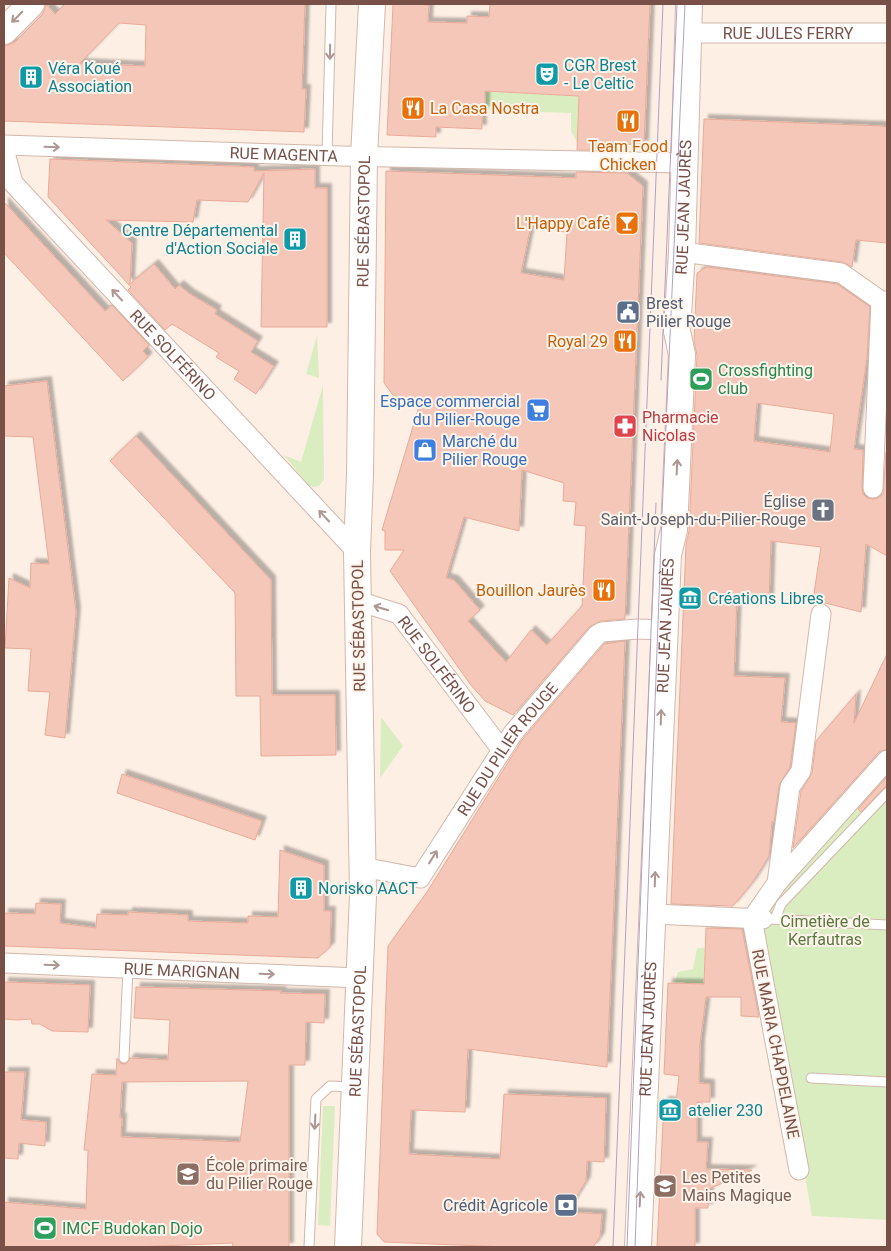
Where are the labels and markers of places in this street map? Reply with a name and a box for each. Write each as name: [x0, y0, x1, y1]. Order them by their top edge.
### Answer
place label: CGR Brest - Le Celtic: [564, 56, 636, 93]
place label: Véra Koué Association: [48, 59, 132, 96]
theatre icon: CGR Brest - Le Celtic: [534, 61, 560, 87]
building icon: Véra Koué Association: [18, 64, 44, 90]
restaurant icon: La Casa Nostra: [400, 95, 426, 121]
place label: La Casa Nostra: [430, 99, 539, 118]
restaurant icon: Team Food Chicken: [615, 108, 641, 134]
place label: Team Food Chicken: [588, 137, 668, 174]
bar icon: L'Happy Café: [614, 210, 640, 236]
place label: L'Happy Café: [516, 214, 610, 233]
place label: Centre Départemental d'Action Sociale: [122, 221, 278, 258]
building icon: Centre Départemental d'Action Sociale: [282, 226, 308, 252]
place label: Brest Pilier Rouge: [646, 294, 731, 331]
public building icon: Brest Pilier Rouge: [615, 299, 641, 325]
restaurant icon: Royal 29: [612, 328, 638, 354]
place label: Royal 29: [547, 332, 608, 351]
place label: Crossfighting club: [718, 361, 813, 398]
sports icon: Crossfighting club: [688, 366, 714, 392]
place label: Espace commercial du Pilier-Rouge: [380, 392, 520, 429]
supermarket icon: Espace commercial du Pilier-Rouge: [525, 397, 551, 423]
place label: Pharmacie Nicolas: [642, 408, 719, 445]
pharmacy icon: Pharmacie Nicolas: [612, 413, 638, 439]
place label: Marché du Pilier Rouge: [442, 432, 527, 469]
shop icon: Marché du Pilier Rouge: [412, 437, 438, 463]
place label: Église Saint-Joseph-du-Pilier-Rouge: [601, 492, 806, 529]
church icon: Église Saint-Joseph-du-Pilier-Rouge: [810, 497, 836, 523]
restaurant icon: Bouillon Jaurès: [591, 577, 617, 603]
place label: Bouillon Jaurès: [476, 581, 586, 600]
museum icon: Créations Libres: [677, 585, 703, 611]
place label: Créations Libres: [708, 589, 824, 608]
building icon: Norisko AACT: [288, 875, 314, 901]
place label: Norisko AACT: [318, 879, 418, 898]
museum icon: atelier 230: [657, 1097, 683, 1123]
place label: atelier 230: [688, 1101, 763, 1120]
place label: École primaire du Pilier Rouge: [206, 1156, 313, 1193]
school or university icon: École primaire du Pilier Rouge: [175, 1161, 201, 1187]
place label: Les Petites Mains Magique: [682, 1168, 792, 1205]
school or university icon: Les Petites Mains Magique: [652, 1173, 678, 1199]
bank icon: Crédit Agricole: [553, 1192, 579, 1218]
place label: Crédit Agricole: [443, 1196, 548, 1215]
sports icon: IMCF Budokan Dojo: [32, 1215, 58, 1241]
place label: IMCF Budokan Dojo: [62, 1219, 203, 1238]

